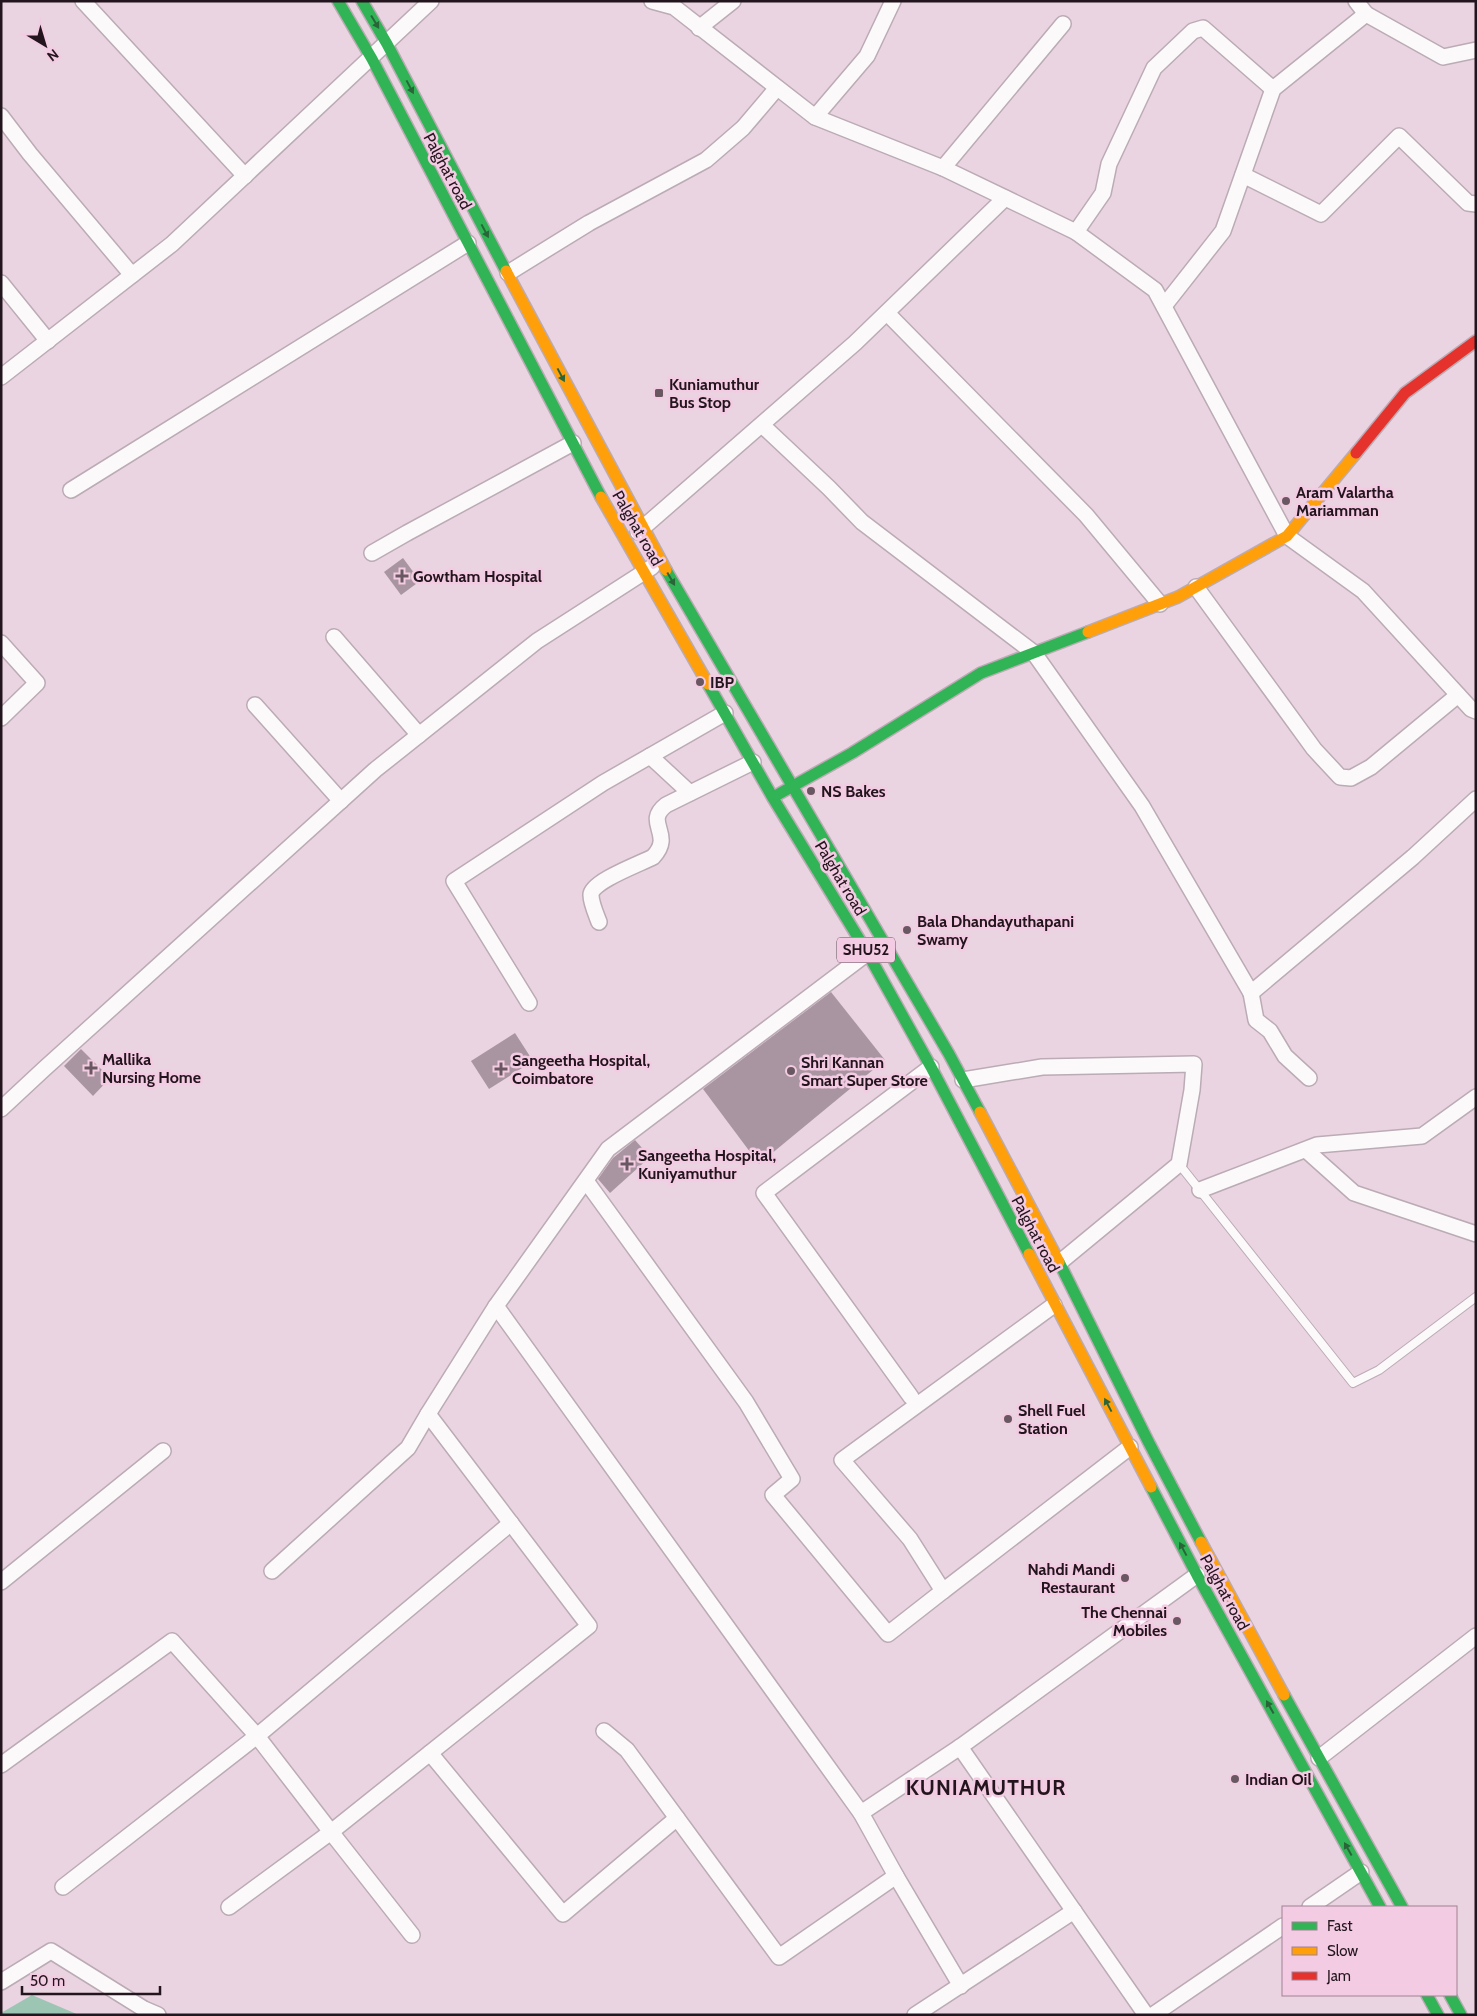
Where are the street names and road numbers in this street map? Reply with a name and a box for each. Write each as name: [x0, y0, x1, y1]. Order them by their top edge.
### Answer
street label: Palghat road: [420, 130, 476, 213]
street label: Palghat road: [608, 487, 667, 569]
street label: Palghat road: [811, 837, 870, 919]
road number: SHU52: [837, 938, 895, 962]
street label: Palghat road: [1008, 1193, 1064, 1276]
street label: Palghat road: [1196, 1551, 1253, 1633]

